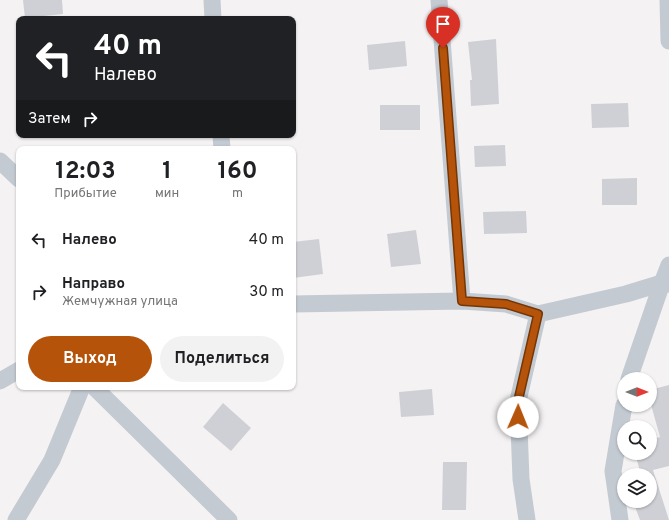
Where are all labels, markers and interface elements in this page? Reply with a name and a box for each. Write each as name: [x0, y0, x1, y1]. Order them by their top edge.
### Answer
pin: [426, 7.0, 460, 48]
icon: arrive: [432, 13, 454, 35]
text: 40 m: [94, 29, 162, 65]
icon: left: [28, 32, 80, 84]
text: Налево: [94, 64, 157, 87]
icon: right: [79, 108, 101, 130]
text: Затем: [28, 110, 71, 129]
text: 12:03: [55, 157, 116, 187]
text: 1: [162, 157, 172, 187]
text: 160: [218, 157, 258, 187]
text: Прибытие: [54, 186, 117, 202]
text: мин: [155, 186, 179, 202]
text: m: [232, 186, 243, 202]
icon: left: [28, 229, 50, 251]
text: Налево: [62, 231, 117, 250]
text: 40 m: [249, 231, 284, 250]
text: Направо: [62, 275, 125, 294]
icon: right: [28, 281, 50, 303]
text: 30 m: [249, 283, 284, 302]
text: Жемчужная улица: [62, 294, 178, 310]
button: Выход: [28, 336, 152, 382]
button: Поделиться: [160, 336, 284, 382]
north arrow: [617, 372, 657, 412]
map controls: [617, 372, 657, 508]
position arrow: [497, 396, 539, 438]
button: search: [617, 420, 657, 460]
button: layers: [617, 468, 657, 508]

